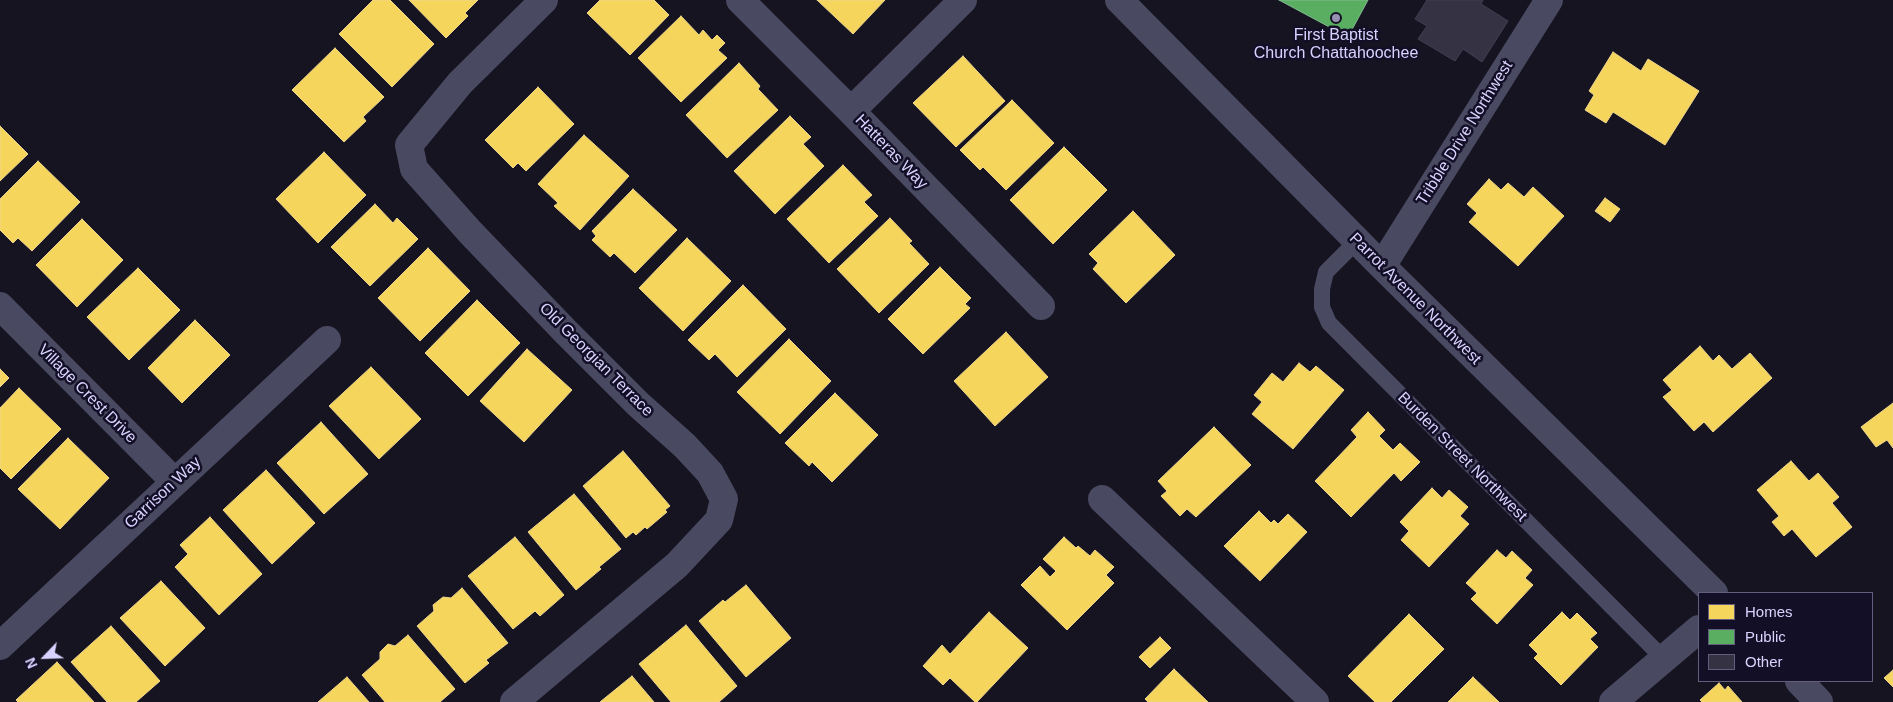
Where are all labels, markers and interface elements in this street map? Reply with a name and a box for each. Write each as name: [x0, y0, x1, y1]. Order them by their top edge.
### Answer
marker: First Baptist Church Chattahoochee: [1330, 12, 1342, 24]
place label: First Baptist Church Chattahoochee: [1254, 26, 1418, 64]
street label: Tribble Drive Northwest: [1413, 57, 1517, 209]
street label: Hatteras Way: [851, 111, 931, 193]
street label: Parrot Avenue Northwest: [1345, 229, 1485, 369]
street label: Old Georgian Terrace: [535, 299, 657, 421]
street label: Village Crest Drive: [33, 340, 141, 448]
street label: Burden Street Northwest: [1393, 388, 1531, 526]
street label: Garrison Way: [121, 453, 205, 533]
legend: [1698, 592, 1873, 682]
text: Homes: [1745, 603, 1793, 620]
text: Public: [1745, 628, 1786, 645]
north arrow: [20, 632, 70, 682]
text: Other: [1745, 653, 1783, 670]
text: N: [22, 655, 41, 671]

